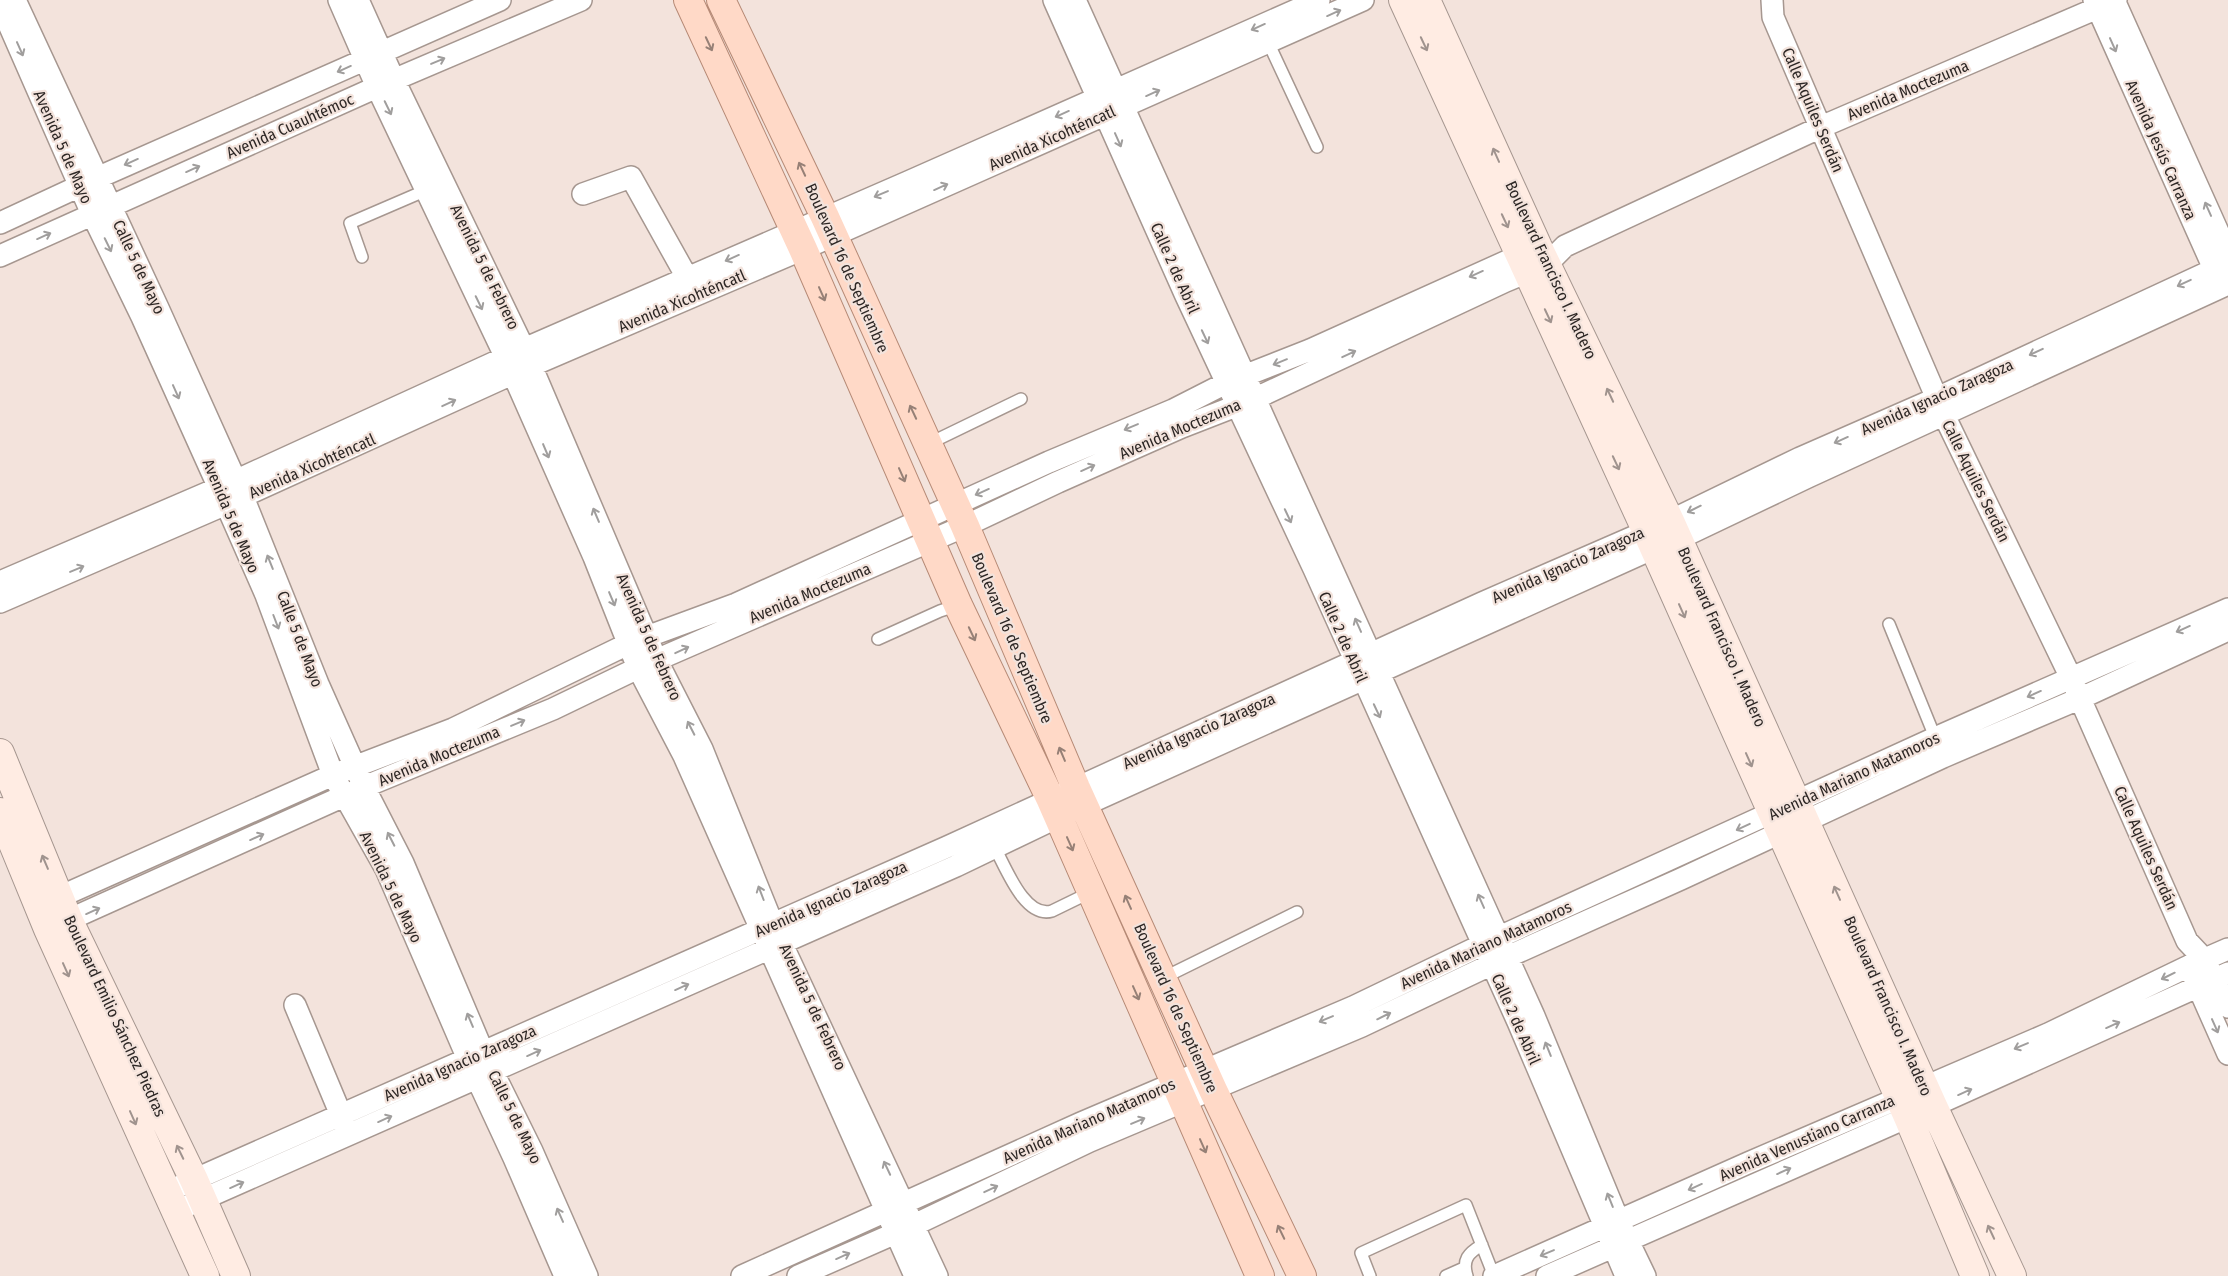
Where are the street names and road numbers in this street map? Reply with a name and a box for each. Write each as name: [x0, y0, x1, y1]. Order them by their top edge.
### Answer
street label: Calle Aquiles Serdán: [1778, 45, 1848, 175]
street label: Avenida Moctezuma: [1844, 56, 1972, 124]
street label: Avenida Jesús Carranza: [2122, 77, 2200, 223]
street label: Avenida 5 de Mayo: [30, 87, 96, 207]
street label: Avenida Cuauhtémoc: [223, 89, 357, 163]
street label: Avenida Xicohténcatl: [986, 102, 1118, 174]
street label: Boulevard Francisco I. Madero: [1501, 178, 1601, 362]
street label: Boulevard 16 de Septiembre: [801, 180, 893, 356]
street label: Avenida 5 de Febrero: [446, 201, 524, 333]
street label: Calle 5 de Mayo: [109, 217, 169, 317]
street label: Calle 2 de Abril: [1146, 220, 1204, 316]
street label: Avenida Xicohténcatl: [616, 266, 748, 336]
street label: Avenida Ignacio Zaragoza: [1858, 355, 2016, 439]
street label: Avenida Moctezuma: [1116, 395, 1244, 463]
street label: Calle Aquiles Serdán: [1938, 417, 2014, 545]
street label: Avenida Xicohténcatl: [246, 430, 378, 502]
street label: Avenida 5 de Mayo: [198, 456, 264, 576]
street label: Avenida Ignacio Zaragoza: [1489, 523, 1647, 607]
street label: Boulevard Francisco I. Madero: [1674, 544, 1770, 730]
street label: Boulevard 16 de Septiembre: [967, 550, 1057, 726]
street label: Avenida Moctezuma: [746, 559, 874, 627]
street label: Avenida 5 de Febrero: [612, 571, 686, 703]
street label: Calle 5 de Mayo: [273, 588, 327, 690]
street label: Calle 2 de Abril: [1314, 589, 1372, 685]
street label: Avenida Ignacio Zaragoza: [1120, 689, 1278, 773]
street label: Avenida Moctezuma: [375, 722, 503, 790]
street label: Avenida Mariano Matamoros: [1765, 728, 1943, 824]
street label: Calle Aquiles Serdán: [2110, 783, 2182, 913]
street label: Avenida 5 de Mayo: [356, 828, 426, 946]
street label: Avenida Ignacio Zaragoza: [752, 857, 910, 941]
street label: Avenida Mariano Matamoros: [1397, 897, 1575, 993]
street label: Boulevard Emilio Sánchez Piedras: [60, 912, 170, 1120]
street label: Boulevard Francisco I. Madero: [1840, 913, 1936, 1099]
street label: Boulevard 16 de Septiembre: [1130, 920, 1222, 1096]
street label: Avenida 5 de Febrero: [775, 941, 851, 1073]
street label: Calle 2 de Abril: [1487, 971, 1545, 1067]
street label: Avenida Ignacio Zaragoza: [381, 1021, 539, 1105]
street label: Calle 5 de Mayo: [484, 1067, 546, 1167]
street label: Avenida Mariano Matamoros: [1000, 1074, 1178, 1168]
street label: Avenida Venustiano Carranza: [1716, 1091, 1898, 1185]

